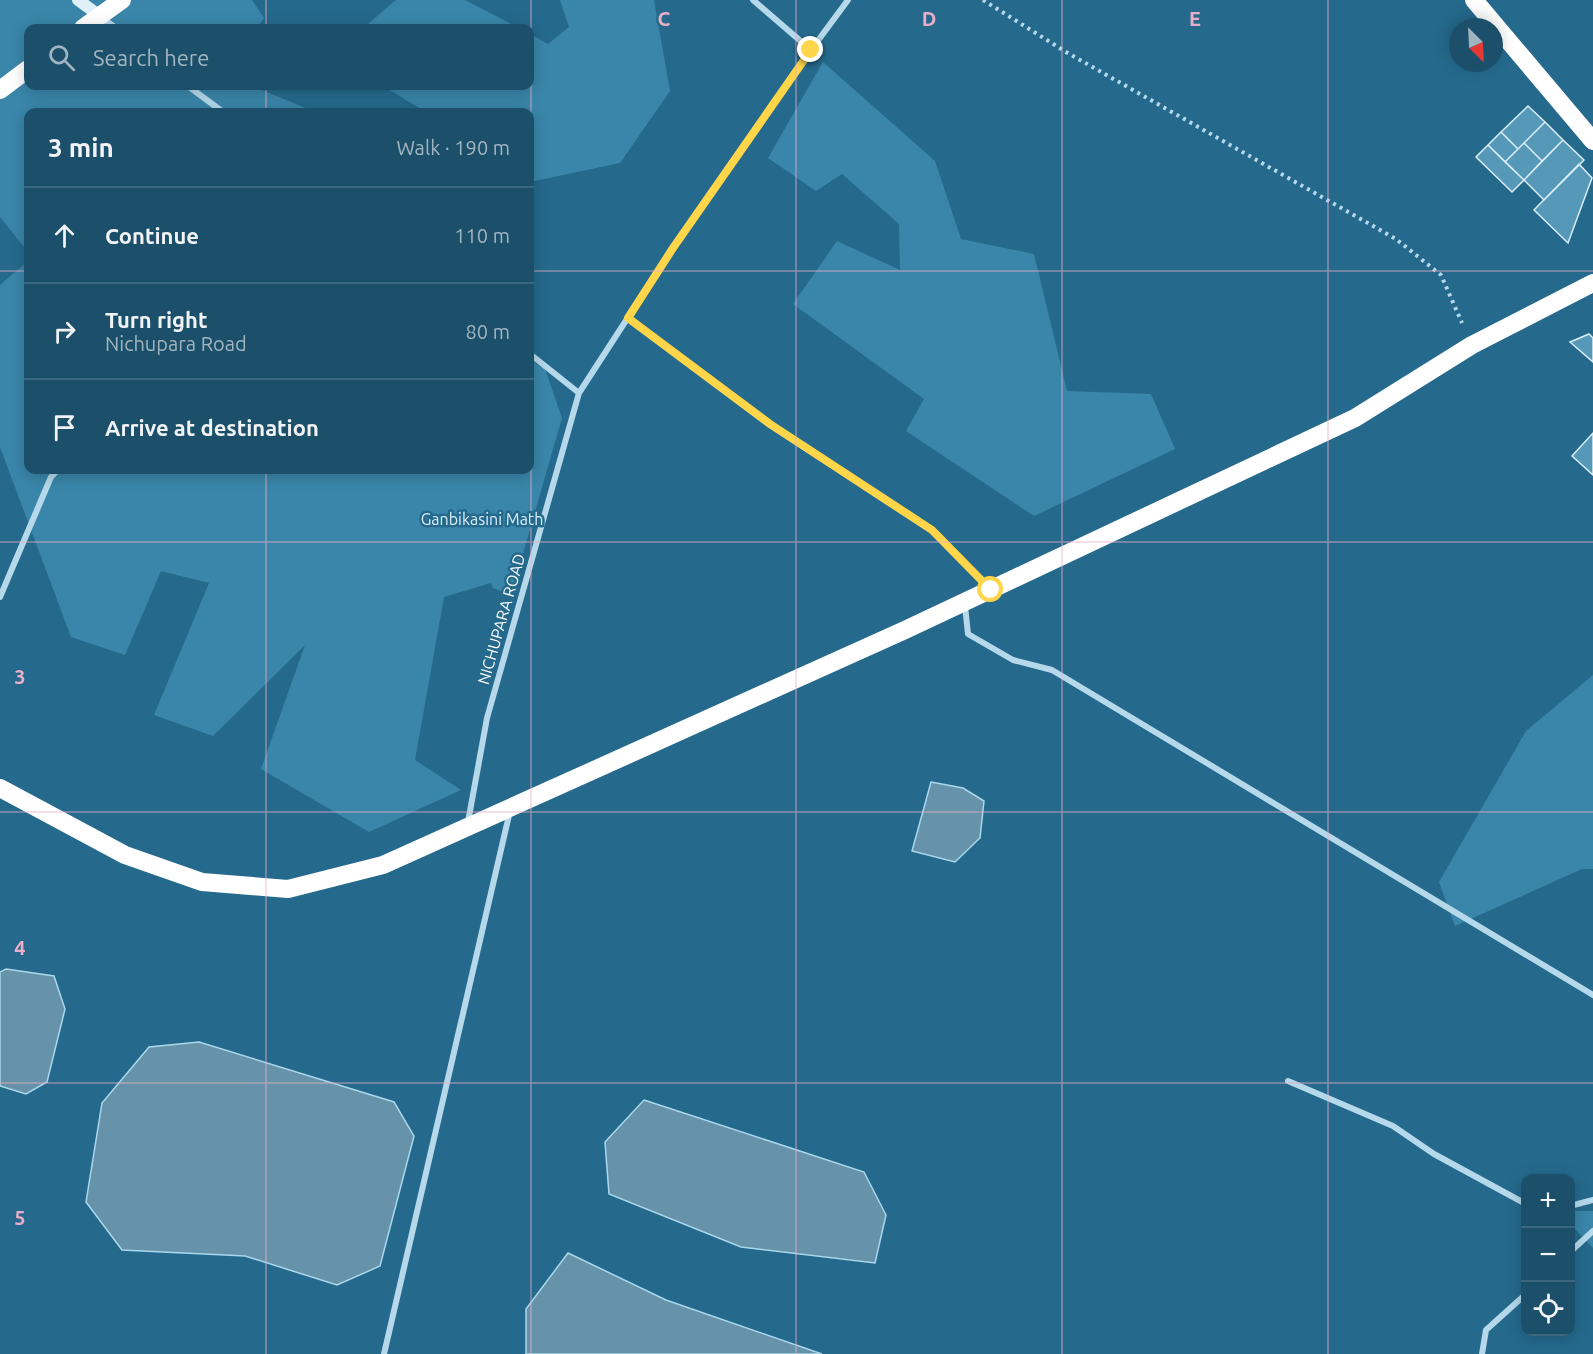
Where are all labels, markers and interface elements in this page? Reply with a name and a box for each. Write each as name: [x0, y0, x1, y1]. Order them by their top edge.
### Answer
text: C: [658, 7, 671, 30]
text: D: [922, 7, 936, 30]
text: E: [1189, 7, 1201, 30]
north arrow: [1449, 18, 1503, 72]
search box: [24, 24, 534, 90]
route end: [797, 36, 823, 62]
icon: search: [45, 41, 78, 74]
text: Search here: [93, 45, 209, 70]
text: 3 min: [48, 133, 114, 162]
text: Walk · 190 m: [397, 136, 510, 159]
icon: ahead: [48, 219, 81, 252]
text: Continue: [105, 223, 199, 248]
text: 110 m: [454, 224, 510, 247]
text: Turn right: [105, 307, 207, 332]
icon: right: [48, 315, 81, 348]
text: 80 m: [466, 320, 510, 343]
text: Nichupara Road: [105, 332, 247, 355]
icon: arrive: [48, 411, 81, 444]
text: Arrive at destination: [105, 415, 319, 440]
park label: Ganbikasini Math: [421, 510, 543, 528]
street label: NICHUPARA ROAD: [474, 552, 528, 686]
route start: [977, 576, 1003, 602]
text: 3: [14, 665, 26, 688]
text: 4: [14, 936, 26, 959]
map controls: [1521, 1174, 1575, 1336]
button: +: [1521, 1174, 1575, 1228]
text: 5: [14, 1206, 26, 1229]
button: −: [1521, 1228, 1575, 1282]
button: locate: [1521, 1282, 1575, 1336]

